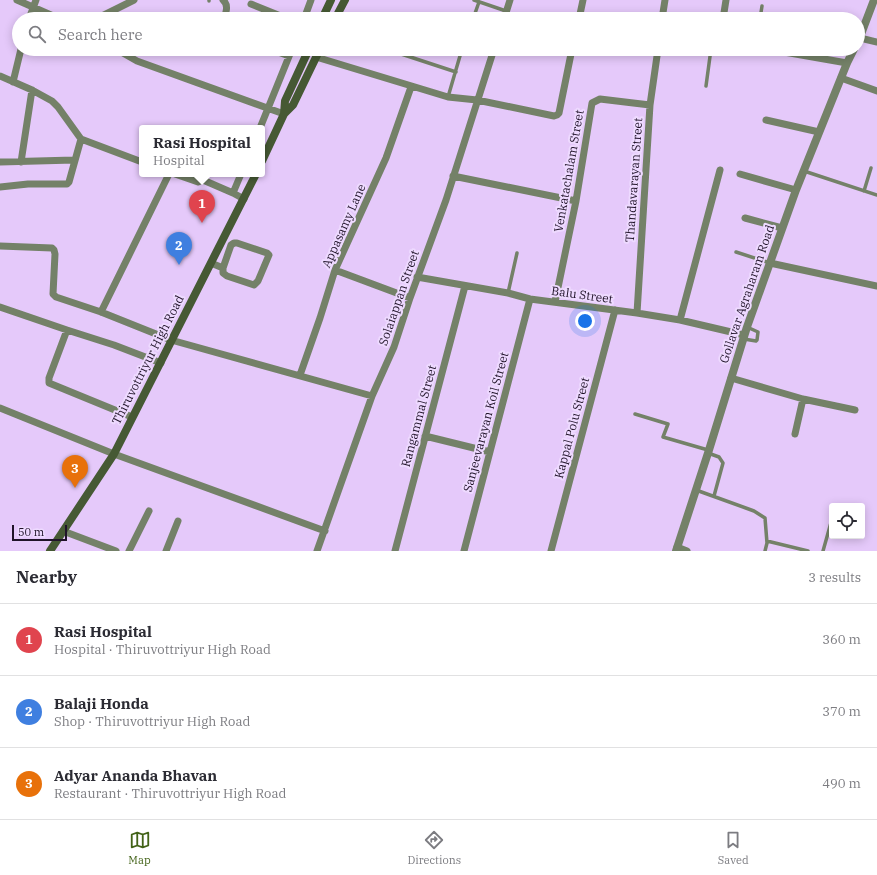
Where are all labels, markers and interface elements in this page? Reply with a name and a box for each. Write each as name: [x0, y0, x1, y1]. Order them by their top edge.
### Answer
search box: [12, 12, 865, 56]
icon: search: [26, 23, 48, 45]
text: Search here: [58, 25, 143, 44]
street label: Venkatachalam Street: [550, 109, 587, 233]
street label: Thandavarayan Street: [622, 117, 645, 243]
popup: [139, 125, 265, 177]
text: Rasi Hospital: [153, 133, 251, 152]
text: Hospital: [153, 152, 205, 169]
street label: Appasamy Lane: [318, 182, 369, 270]
pin: 1: [189, 190, 215, 223]
street label: Gollavar Agraharam Road: [716, 223, 777, 365]
pin: 2: [166, 232, 192, 265]
street label: Solaiappan Street: [375, 248, 422, 347]
street label: Balu Street: [550, 283, 614, 306]
street label: Thiruvottriyur High Road: [108, 293, 187, 427]
your location: [575, 311, 595, 331]
street label: Sanjeevarayan Koil Street: [460, 350, 511, 494]
street label: Rangammal Street: [398, 363, 439, 468]
street label: Kappal Polu Street: [551, 376, 592, 480]
pin: 3: [62, 455, 88, 488]
map controls: [829, 503, 865, 539]
button: locate: [829, 503, 865, 539]
scale bar: [12, 523, 67, 542]
text: 50 m: [18, 525, 44, 539]
text: Nearby: [16, 566, 77, 588]
text: 3 results: [808, 569, 861, 586]
text: Rasi Hospital: [54, 622, 152, 641]
text: 1: [25, 631, 33, 648]
text: 360 m: [822, 631, 861, 648]
text: Hospital · Thiruvottriyur High Road: [54, 641, 271, 658]
text: Balaji Honda: [54, 694, 149, 713]
text: 2: [25, 703, 33, 720]
text: 370 m: [822, 703, 861, 720]
text: Shop · Thiruvottriyur High Road: [54, 713, 250, 730]
text: Adyar Ananda Bhavan: [54, 766, 217, 785]
text: 3: [25, 775, 33, 792]
text: 490 m: [822, 775, 861, 792]
text: Restaurant · Thiruvottriyur High Road: [54, 785, 287, 802]
tab: Map: [128, 829, 151, 867]
tab: Directions: [407, 829, 461, 867]
tab: Saved: [718, 829, 749, 867]

